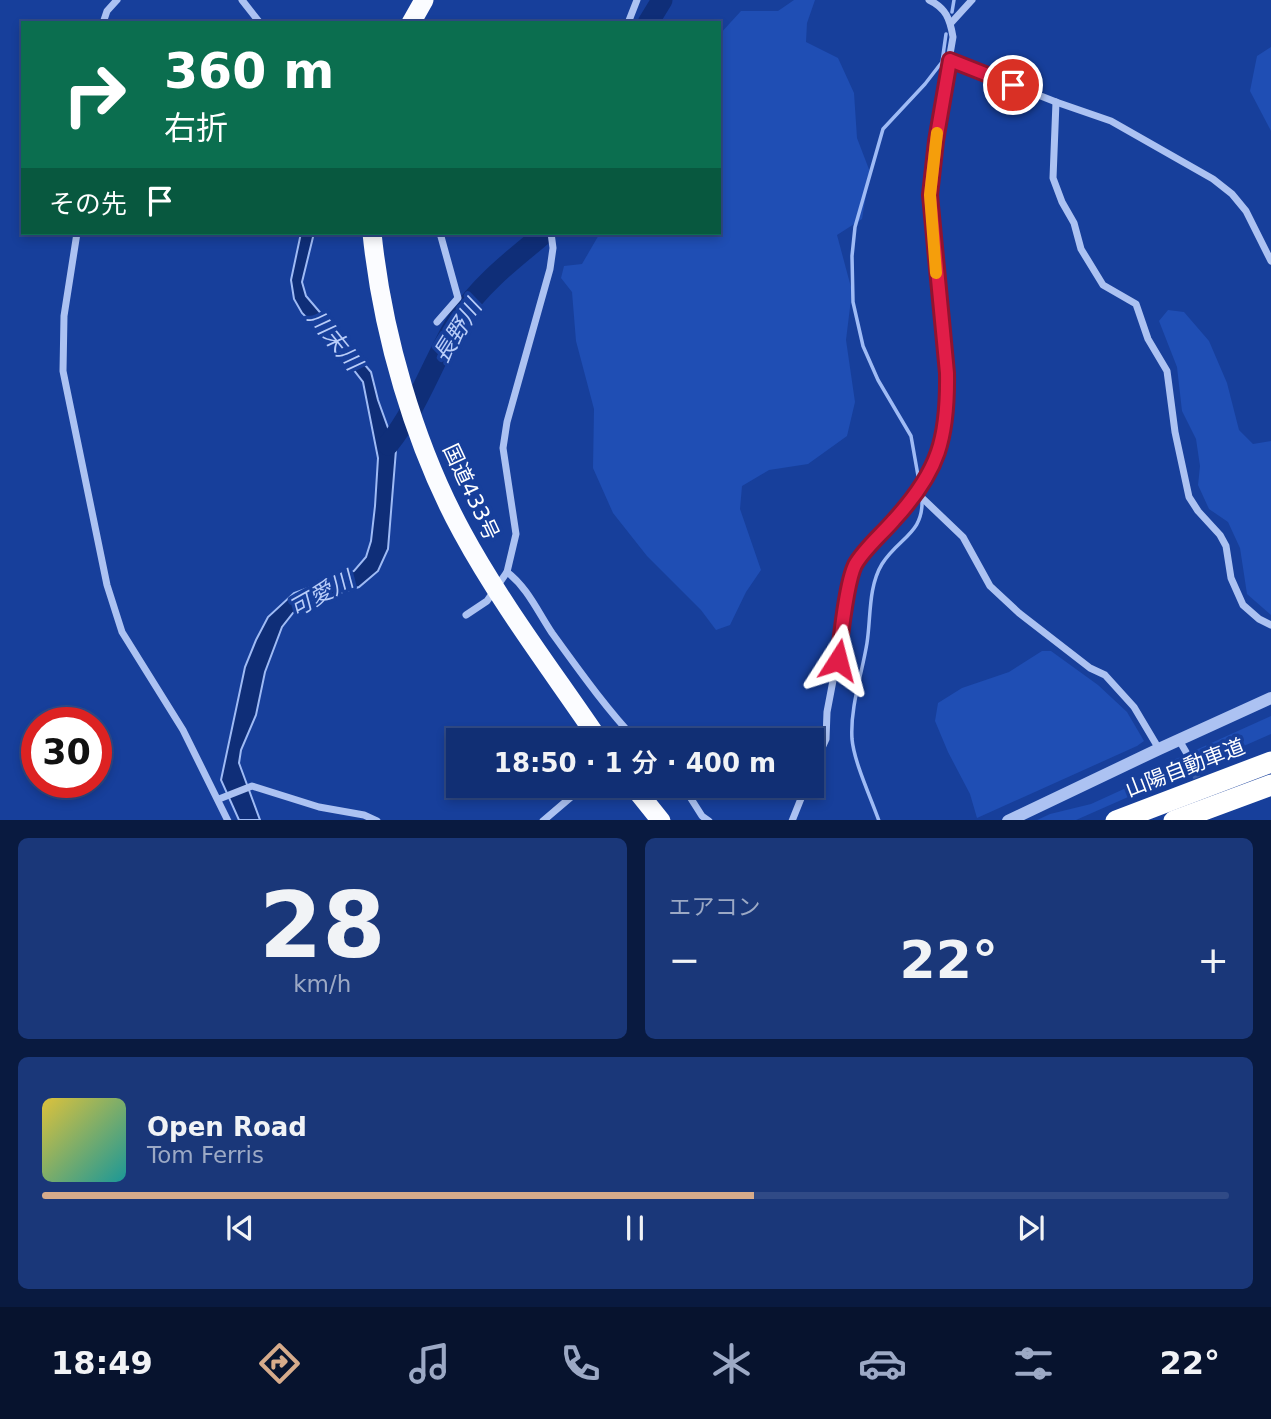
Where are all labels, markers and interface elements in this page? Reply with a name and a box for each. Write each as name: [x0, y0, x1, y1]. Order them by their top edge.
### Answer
text: 360 m: [164, 43, 334, 100]
icon: right: [49, 49, 140, 140]
pin: [983, 55, 1043, 115]
icon: arrive: [994, 66, 1032, 104]
text: 右折: [164, 109, 228, 147]
icon: arrive: [141, 182, 179, 220]
text: その先: [49, 189, 127, 219]
water label: 長野川: [428, 292, 488, 367]
water label: 川末川: [303, 305, 369, 377]
street label: 国道433号: [438, 440, 504, 544]
water label: 可愛川: [285, 564, 360, 622]
position arrow: [801, 623, 875, 697]
speed limit sign: 30: [21, 707, 112, 798]
street label: 山陽自動車道: [1122, 734, 1248, 802]
text: 18:50 · 1 分 · 400 m: [494, 748, 776, 778]
text: 28: [259, 873, 386, 978]
text: エアコン: [669, 894, 761, 920]
text: 22°: [900, 930, 998, 990]
text: −: [669, 938, 700, 982]
text: +: [1197, 938, 1229, 982]
text: km/h: [293, 971, 351, 997]
text: Open Road: [147, 1112, 307, 1142]
text: Tom Ferris: [147, 1142, 264, 1168]
icon: previous: [221, 1209, 259, 1247]
icon: pause: [616, 1209, 654, 1247]
icon: next: [1012, 1209, 1050, 1247]
icon: directions: [255, 1339, 304, 1388]
icon: music: [405, 1339, 454, 1388]
icon: phone: [556, 1339, 605, 1388]
icon: climate: [707, 1339, 756, 1388]
icon: car: [858, 1339, 907, 1388]
icon: filters: [1009, 1339, 1058, 1388]
text: 18:49: [51, 1344, 153, 1382]
text: 22°: [1159, 1344, 1220, 1382]

